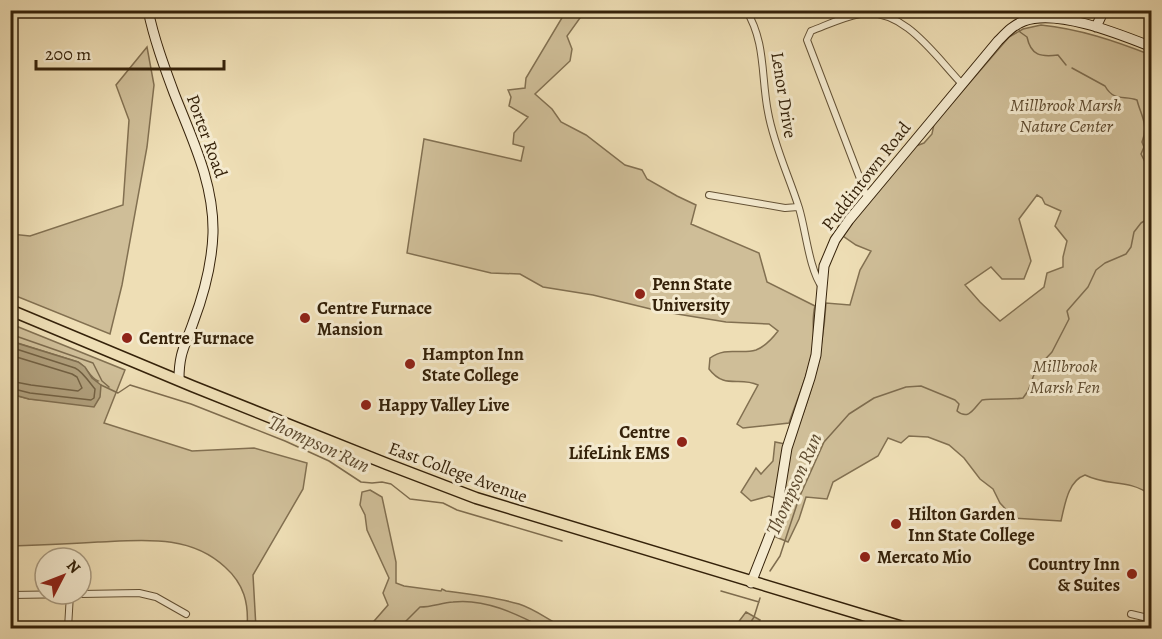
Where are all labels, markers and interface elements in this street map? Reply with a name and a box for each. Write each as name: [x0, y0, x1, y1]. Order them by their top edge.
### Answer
scale bar: [36, 33, 224, 71]
text: 200 m: [45, 42, 91, 66]
street label: Lenor Drive: [765, 50, 803, 140]
street label: Porter Road: [181, 91, 233, 181]
park label: Millbrook Marsh Nature Center: [1010, 93, 1122, 138]
street label: Puddintown Road: [816, 116, 916, 235]
place label: Penn State University: [652, 272, 732, 317]
marker: Penn State University: [633, 287, 647, 301]
place label: Centre Furnace Mansion: [317, 296, 432, 341]
marker: Centre Furnace Mansion: [298, 311, 312, 325]
place label: Centre Furnace: [139, 326, 254, 350]
marker: Centre Furnace: [120, 331, 134, 345]
place label: Hampton Inn State College: [422, 342, 524, 387]
park label: Millbrook Marsh Fen: [1030, 354, 1100, 399]
marker: Hampton Inn State College: [403, 357, 417, 371]
place label: Happy Valley Live: [378, 393, 510, 417]
marker: Happy Valley Live: [359, 398, 373, 412]
water label: Thompson Run: [264, 409, 374, 479]
place label: Centre LifeLink EMS: [568, 420, 670, 465]
water label: Thompson Run: [759, 429, 829, 539]
marker: Centre LifeLink EMS: [675, 435, 689, 449]
street label: East College Avenue: [385, 436, 531, 508]
place label: Hilton Garden Inn State College: [908, 502, 1035, 547]
marker: Hilton Garden Inn State College: [889, 517, 903, 531]
place label: Mercato Mio: [877, 545, 972, 569]
north arrow: [33, 546, 93, 606]
marker: Mercato Mio: [858, 550, 872, 564]
place label: Country Inn & Suites: [1028, 552, 1120, 597]
text: N: [61, 555, 86, 579]
marker: Country Inn & Suites: [1125, 567, 1139, 581]

